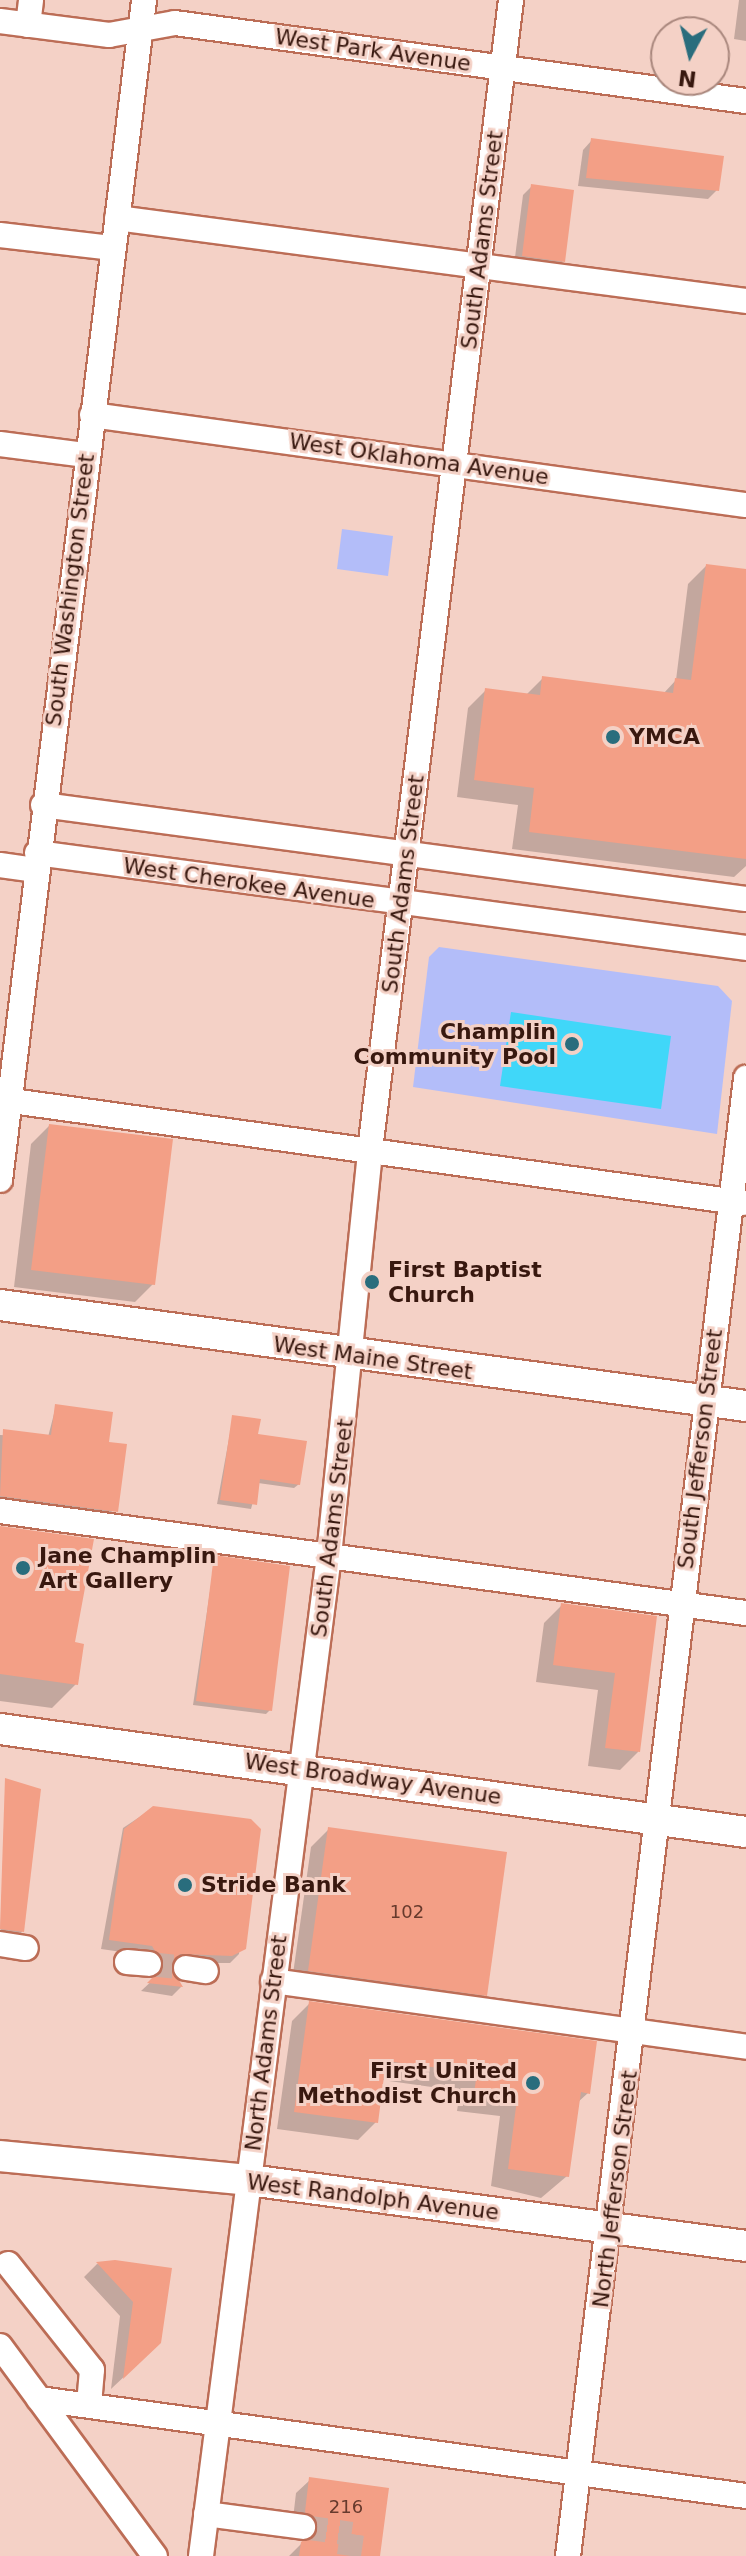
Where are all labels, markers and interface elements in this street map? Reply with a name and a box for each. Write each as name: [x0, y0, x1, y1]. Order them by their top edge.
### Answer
north arrow: [650, 16, 730, 96]
street label: West Park Avenue: [273, 23, 473, 77]
text: N: [677, 65, 698, 92]
street label: South Adams Street: [456, 129, 508, 351]
street label: West Oklahoma Avenue: [288, 428, 550, 490]
street label: South Washington Street: [40, 452, 100, 728]
place label: YMCA: [629, 724, 700, 750]
marker: YMCA: [604, 728, 622, 746]
street label: South Adams Street: [377, 773, 429, 995]
street label: West Cherokee Avenue: [122, 852, 376, 914]
place label: Champlin Community Pool: [354, 1018, 556, 1070]
marker: Champlin Community Pool: [563, 1035, 581, 1053]
place label: First Baptist Church: [388, 1256, 542, 1308]
marker: First Baptist Church: [363, 1273, 381, 1291]
street label: South Jefferson Street: [672, 1328, 728, 1570]
street label: West Maine Street: [272, 1331, 474, 1385]
street label: South Adams Street: [306, 1417, 358, 1639]
place label: Jane Champlin Art Gallery: [39, 1542, 216, 1594]
marker: Jane Champlin Art Gallery: [14, 1559, 32, 1577]
street label: West Broadway Avenue: [243, 1748, 503, 1810]
place label: Stride Bank: [201, 1872, 346, 1898]
marker: Stride Bank: [176, 1876, 194, 1894]
house number: 102: [390, 1901, 424, 1923]
street label: North Adams Street: [240, 1934, 292, 2152]
place label: First United Methodist Church: [297, 2057, 517, 2108]
street label: North Jefferson Street: [587, 2069, 643, 2309]
marker: First United Methodist Church: [524, 2074, 542, 2092]
street label: West Randolph Avenue: [246, 2168, 500, 2226]
house number: 216: [329, 2496, 363, 2518]

